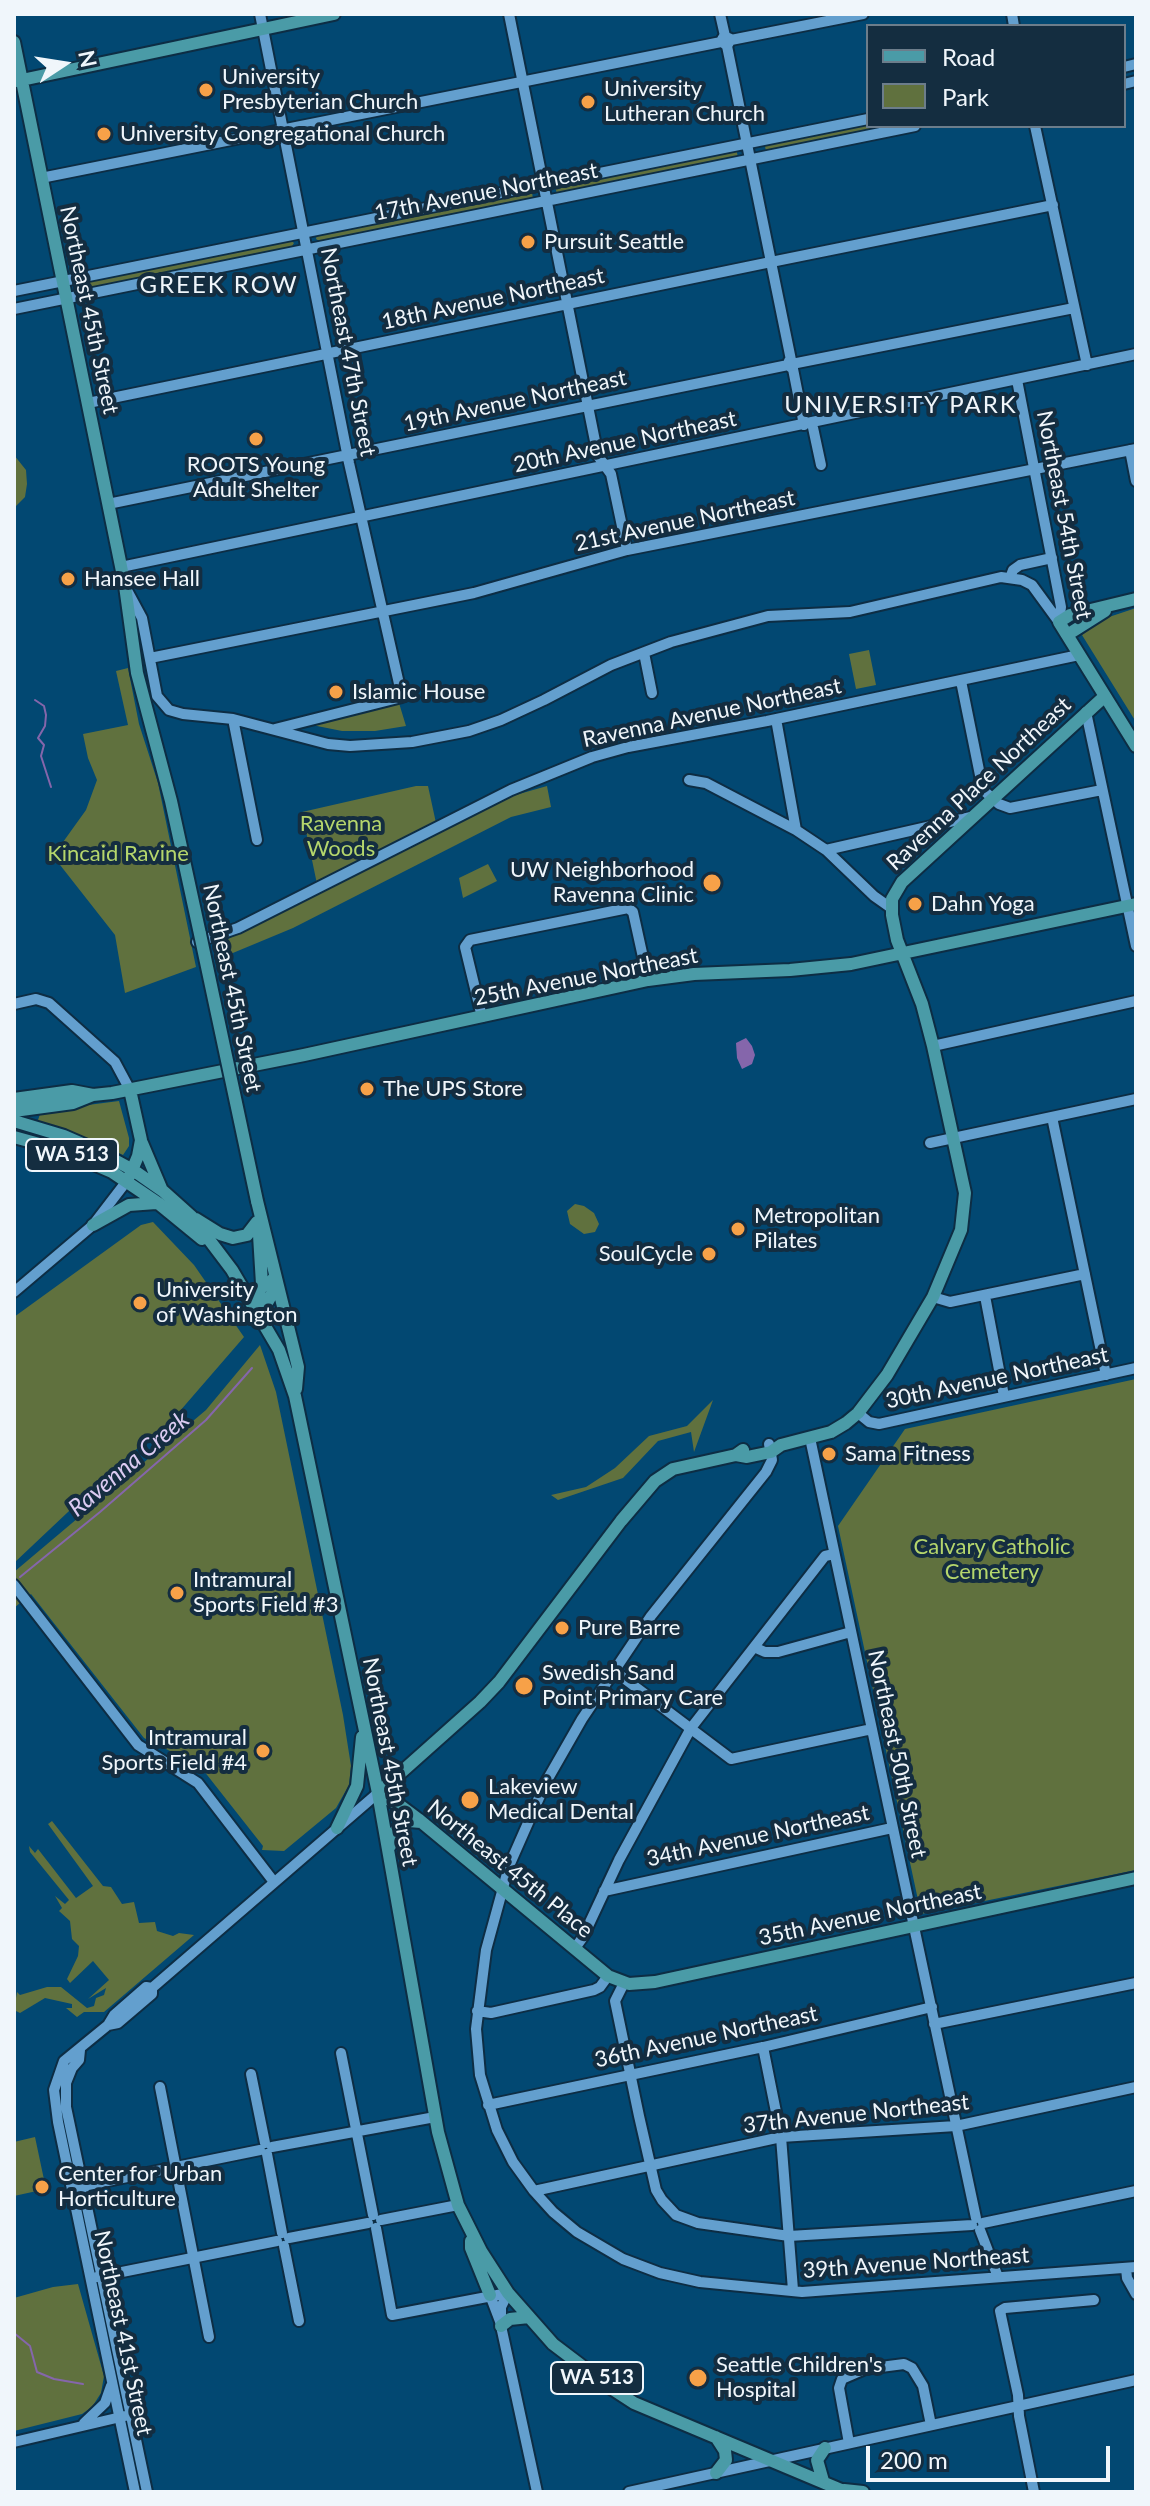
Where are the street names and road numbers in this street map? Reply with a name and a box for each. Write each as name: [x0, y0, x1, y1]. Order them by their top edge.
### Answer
street label: 17th Avenue Northeast: [372, 157, 600, 227]
street label: Northeast 45th Street: [54, 204, 124, 416]
street label: Northeast 47th Street: [315, 245, 381, 459]
street label: 18th Avenue Northeast: [379, 263, 607, 335]
street label: 19th Avenue Northeast: [401, 365, 629, 437]
street label: 20th Avenue Northeast: [511, 406, 739, 478]
street label: Northeast 54th Street: [1031, 408, 1097, 622]
street label: 21st Avenue Northeast: [573, 485, 797, 557]
street label: Ravenna Avenue Northeast: [580, 673, 844, 753]
street label: Ravenna Place Northeast: [882, 692, 1076, 876]
street label: Northeast 45th Street: [197, 882, 267, 1094]
street label: 25th Avenue Northeast: [472, 942, 700, 1012]
road number: WA 513: [26, 1139, 118, 1171]
street label: 30th Avenue Northeast: [883, 1342, 1111, 1414]
street label: Northeast 50th Street: [862, 1648, 932, 1860]
street label: Northeast 45th Street: [357, 1655, 423, 1869]
street label: Northeast 45th Place: [422, 1794, 598, 1944]
street label: 34th Avenue Northeast: [644, 1800, 872, 1872]
street label: 35th Avenue Northeast: [756, 1879, 984, 1951]
street label: 36th Avenue Northeast: [592, 2001, 820, 2073]
street label: 37th Avenue Northeast: [742, 2089, 970, 2139]
street label: Northeast 41st Street: [88, 2228, 158, 2438]
street label: 39th Avenue Northeast: [802, 2242, 1030, 2284]
road number: WA 513: [551, 2362, 643, 2394]

